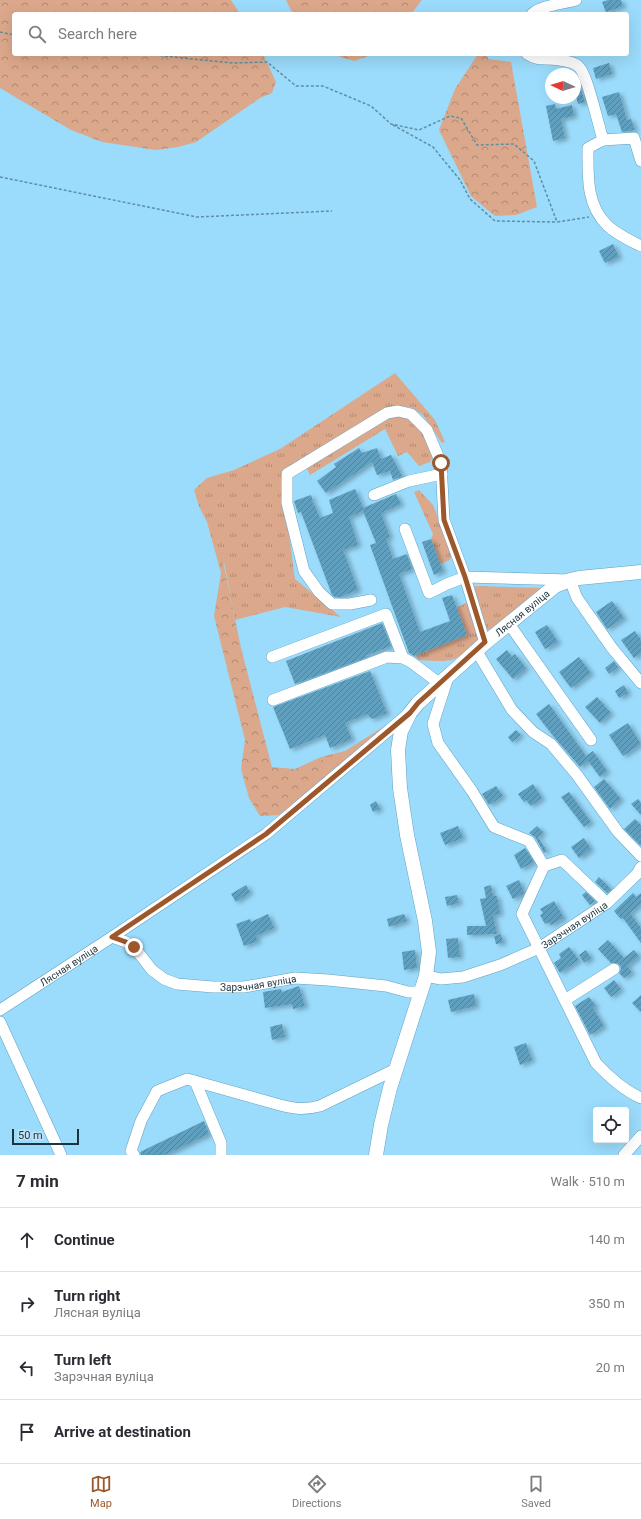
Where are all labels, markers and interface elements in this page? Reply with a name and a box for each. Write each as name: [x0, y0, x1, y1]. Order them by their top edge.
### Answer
search box: [12, 12, 629, 56]
icon: search: [26, 23, 48, 45]
text: Search here: [58, 25, 137, 43]
north arrow: [545, 68, 581, 104]
route start: [432, 454, 450, 472]
street label: Лясная вуліца: [493, 587, 552, 638]
street label: Зарэчная вуліца: [539, 899, 609, 951]
route end: [125, 938, 143, 956]
street label: Лясная вуліца: [38, 942, 100, 988]
street label: Зарэчная вуліца: [220, 972, 297, 993]
map controls: [593, 1107, 629, 1143]
button: locate: [593, 1107, 629, 1143]
scale bar: [12, 1127, 79, 1146]
text: 50 m: [18, 1129, 43, 1142]
text: 7 min: [16, 1171, 59, 1191]
text: Walk · 510 m: [550, 1174, 625, 1189]
icon: ahead: [16, 1229, 38, 1251]
text: Continue: [54, 1231, 115, 1249]
text: 140 m: [588, 1232, 625, 1247]
text: Turn right: [54, 1287, 120, 1305]
icon: right: [16, 1293, 38, 1315]
text: 350 m: [588, 1296, 625, 1311]
text: Лясная вуліца: [54, 1305, 141, 1320]
text: Turn left: [54, 1351, 111, 1369]
icon: left: [16, 1357, 38, 1379]
text: 20 m: [596, 1360, 625, 1375]
text: Зарэчная вуліца: [54, 1369, 154, 1384]
icon: arrive: [16, 1421, 38, 1443]
text: Arrive at destination: [54, 1423, 191, 1441]
tab: Map: [90, 1473, 112, 1510]
tab: Directions: [292, 1473, 341, 1510]
tab: Saved: [521, 1473, 551, 1510]

